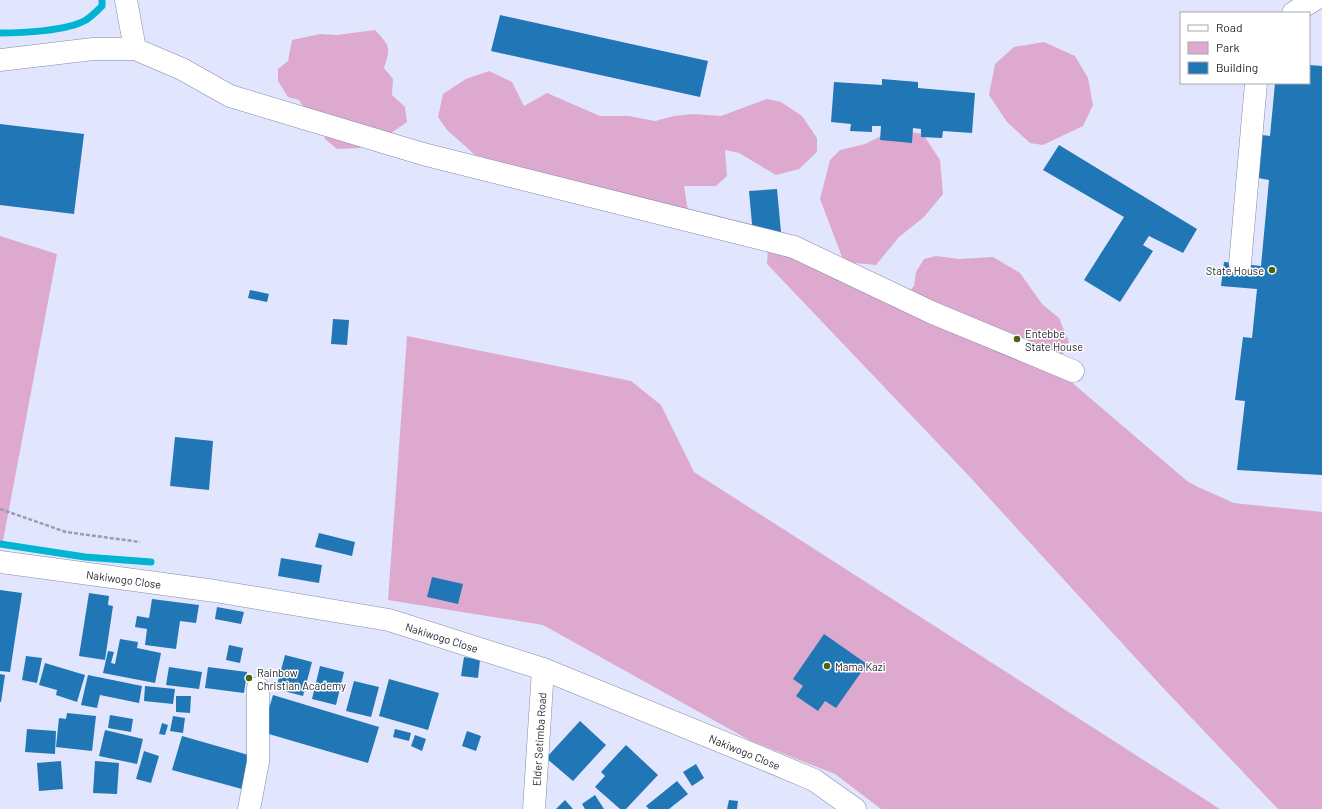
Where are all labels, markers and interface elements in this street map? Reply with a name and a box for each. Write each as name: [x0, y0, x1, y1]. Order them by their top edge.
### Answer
legend: [1180, 12, 1310, 84]
text: Road: [1216, 20, 1243, 34]
text: Park: [1216, 40, 1240, 54]
text: Building: [1216, 60, 1258, 74]
place label: State House: [1206, 264, 1264, 277]
marker: State House: [1267, 265, 1277, 275]
place label: Entebbe State House: [1025, 327, 1083, 353]
marker: Entebbe State House: [1012, 334, 1022, 344]
street label: Nakiwogo Close: [86, 567, 162, 590]
street label: Nakiwogo Close: [404, 619, 480, 655]
place label: Mama Kazi: [835, 660, 886, 673]
marker: Mama Kazi: [822, 661, 832, 671]
place label: Rainbow Christian Academy: [257, 666, 346, 692]
marker: Rainbow Christian Academy: [244, 673, 254, 683]
street label: Elder Setimba Road: [529, 692, 548, 786]
street label: Nakiwogo Close: [707, 731, 783, 772]

